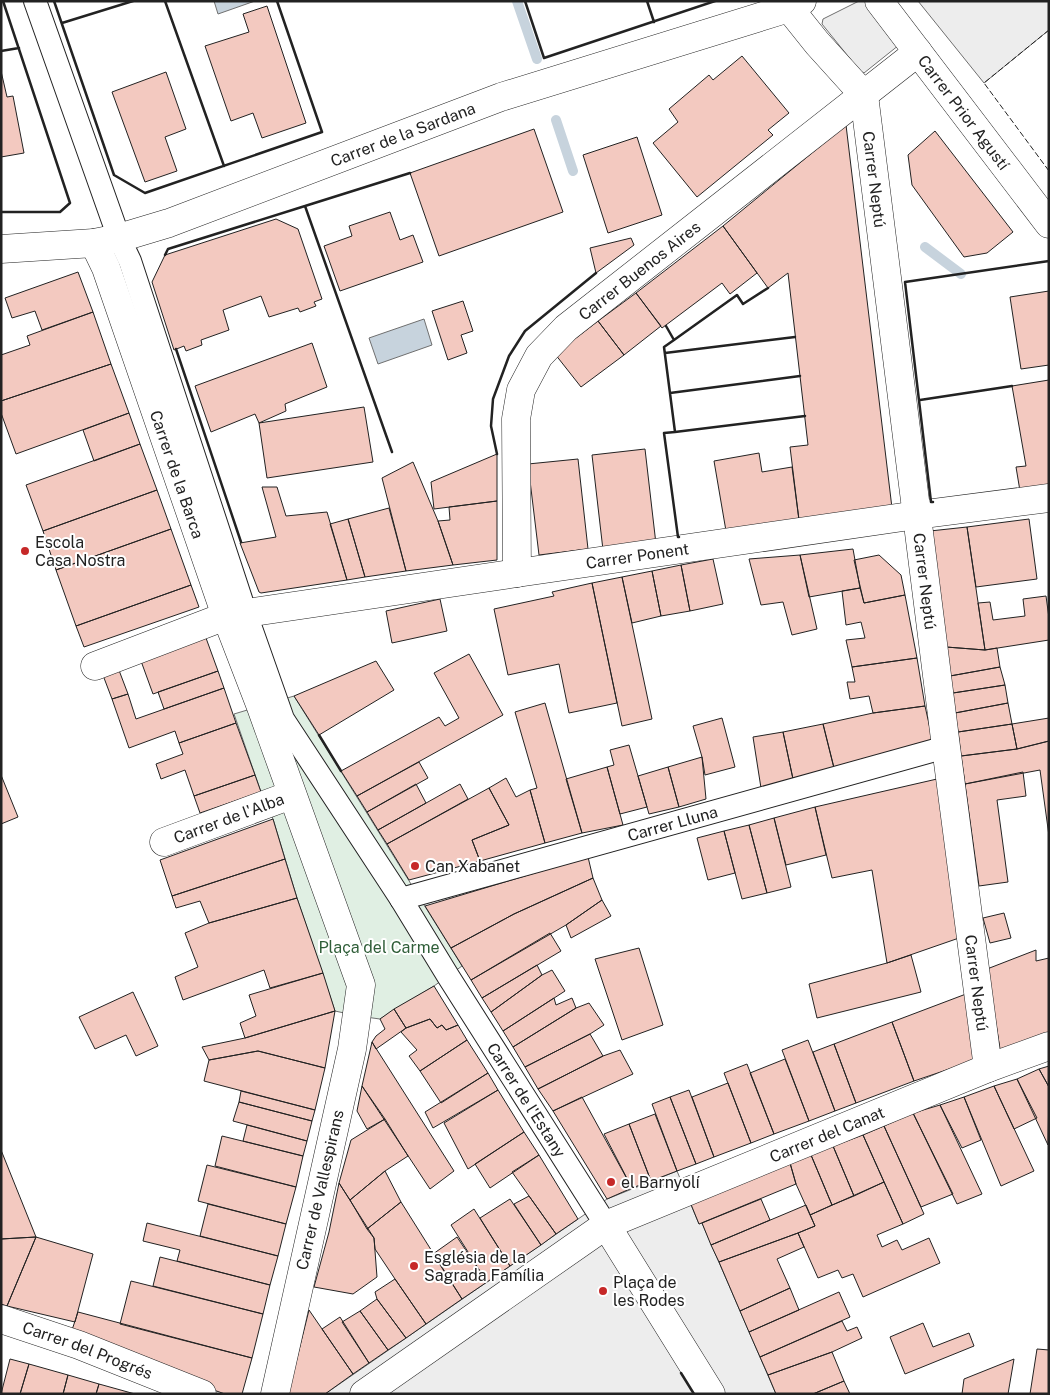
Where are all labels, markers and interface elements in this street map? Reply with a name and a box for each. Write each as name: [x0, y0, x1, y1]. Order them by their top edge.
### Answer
street label: Carrer Prior Agustí: [914, 51, 1014, 174]
street label: Carrer de la Sardana: [328, 98, 478, 170]
street label: Carrer Neptú: [859, 130, 890, 229]
street label: Carrer Buenos Aires: [575, 217, 704, 324]
street label: Carrer de la Barca: [146, 408, 208, 541]
street label: Carrer Neptú: [910, 532, 941, 631]
place label: Escola Casa Nostra: [35, 533, 125, 570]
street label: Carrer Ponent: [585, 539, 690, 572]
marker: Escola Casa Nostra: [19, 545, 31, 557]
street label: Carrer de l'Alba: [171, 789, 286, 847]
street label: Carrer Lluna: [625, 802, 720, 845]
place label: Can Xabanet: [425, 857, 520, 876]
marker: Can Xabanet: [409, 860, 421, 872]
street label: Carrer Neptú: [961, 934, 993, 1032]
park label: Plaça del Carme: [318, 938, 440, 957]
street label: Carrer de l'Estany: [483, 1039, 570, 1161]
street label: Carrer del Canat: [767, 1102, 887, 1166]
street label: Carrer de Vallespirans: [292, 1108, 348, 1272]
place label: el Barnyolí: [621, 1173, 701, 1192]
marker: el Barnyolí: [605, 1176, 617, 1188]
place label: Església de la Sagrada Família: [424, 1248, 544, 1285]
marker: Església de la Sagrada Família: [408, 1260, 420, 1272]
place label: Plaça de les Rodes: [613, 1273, 685, 1310]
marker: Plaça de les Rodes: [597, 1285, 609, 1297]
street label: Carrer del Progrés: [20, 1317, 155, 1383]

